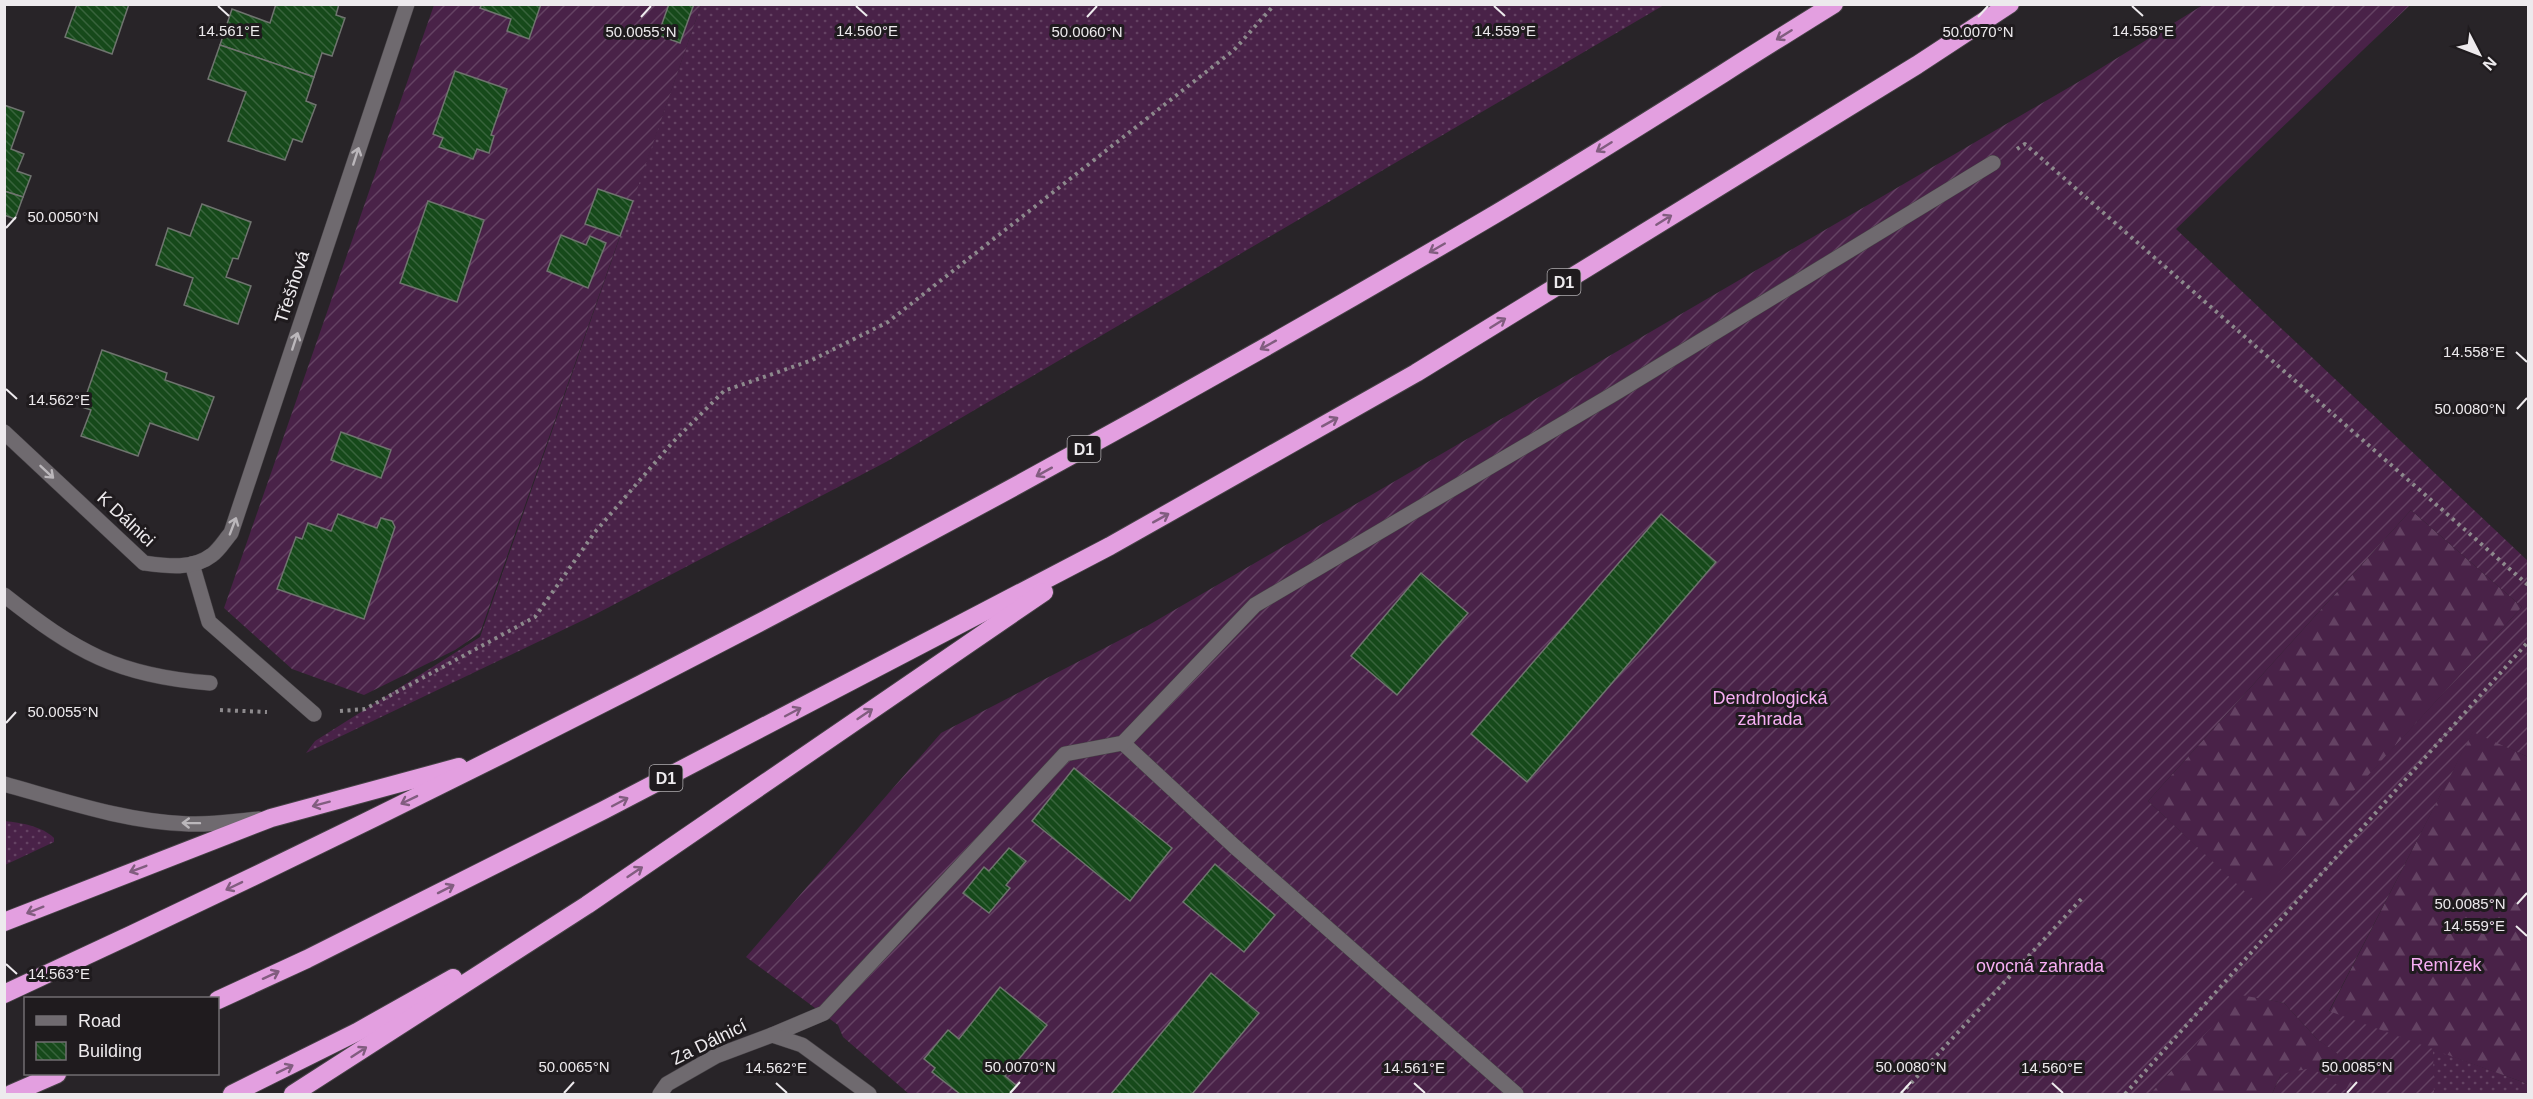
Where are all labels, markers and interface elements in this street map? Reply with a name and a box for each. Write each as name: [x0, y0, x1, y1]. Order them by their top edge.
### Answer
text: 14.561°E: [198, 22, 260, 39]
text: 14.560°E: [836, 22, 898, 39]
text: 14.559°E: [1474, 22, 1536, 39]
text: 14.558°E: [2112, 22, 2174, 39]
text: 50.0055°N: [605, 23, 677, 40]
text: 50.0060°N: [1051, 23, 1123, 40]
text: 50.0070°N: [1942, 23, 2014, 40]
north arrow: [2449, 24, 2509, 84]
one-way arrow: [1776, 30, 1793, 42]
text: N: [2480, 54, 2500, 74]
one-way arrow: [1596, 141, 1613, 153]
one-way arrow: [352, 147, 363, 166]
text: 50.0050°N: [27, 208, 99, 225]
one-way arrow: [1656, 214, 1673, 227]
one-way arrow: [1429, 242, 1446, 254]
street label: Třešňová: [271, 247, 313, 326]
road number: D1: [1548, 269, 1580, 295]
one-way arrow: [1489, 316, 1506, 328]
one-way arrow: [290, 332, 301, 351]
one-way arrow: [1260, 340, 1278, 351]
text: 14.558°E: [2443, 343, 2505, 360]
text: 14.562°E: [28, 391, 90, 408]
text: 50.0080°N: [2434, 400, 2506, 417]
one-way arrow: [1322, 415, 1339, 427]
road number: D1: [1068, 436, 1100, 462]
one-way arrow: [39, 465, 54, 479]
one-way arrow: [1036, 466, 1053, 478]
street label: K Dálnici: [93, 487, 159, 551]
one-way arrow: [1152, 511, 1169, 523]
one-way arrow: [228, 517, 239, 535]
park label: Dendrologická zahrada: [1712, 688, 1829, 729]
text: 50.0055°N: [27, 703, 99, 720]
one-way arrow: [783, 705, 801, 717]
one-way arrow: [856, 708, 873, 720]
road number: D1: [650, 765, 682, 791]
one-way arrow: [401, 795, 419, 806]
one-way arrow: [610, 795, 628, 807]
one-way arrow: [312, 799, 331, 810]
one-way arrow: [182, 818, 202, 829]
one-way arrow: [129, 865, 148, 876]
one-way arrow: [626, 866, 643, 878]
one-way arrow: [226, 880, 244, 892]
one-way arrow: [436, 883, 454, 895]
text: 50.0085°N: [2434, 895, 2506, 912]
one-way arrow: [26, 905, 45, 916]
text: 14.559°E: [2443, 917, 2505, 934]
park label: Remízek: [2410, 955, 2483, 975]
park label: ovocná zahrada: [1976, 956, 2105, 976]
text: 14.563°E: [28, 965, 90, 982]
one-way arrow: [261, 969, 279, 981]
legend: [24, 997, 219, 1075]
text: Road: [78, 1011, 121, 1031]
street label: Za Dálnicí: [668, 1015, 750, 1069]
text: Building: [78, 1041, 142, 1061]
one-way arrow: [351, 1045, 368, 1058]
text: 50.0065°N: [538, 1058, 610, 1075]
text: 50.0070°N: [984, 1058, 1056, 1075]
text: 50.0080°N: [1875, 1058, 1947, 1075]
text: 50.0085°N: [2321, 1058, 2393, 1075]
text: 14.562°E: [745, 1059, 807, 1076]
text: 14.561°E: [1383, 1059, 1445, 1076]
text: 14.560°E: [2021, 1059, 2083, 1076]
one-way arrow: [276, 1063, 294, 1075]

